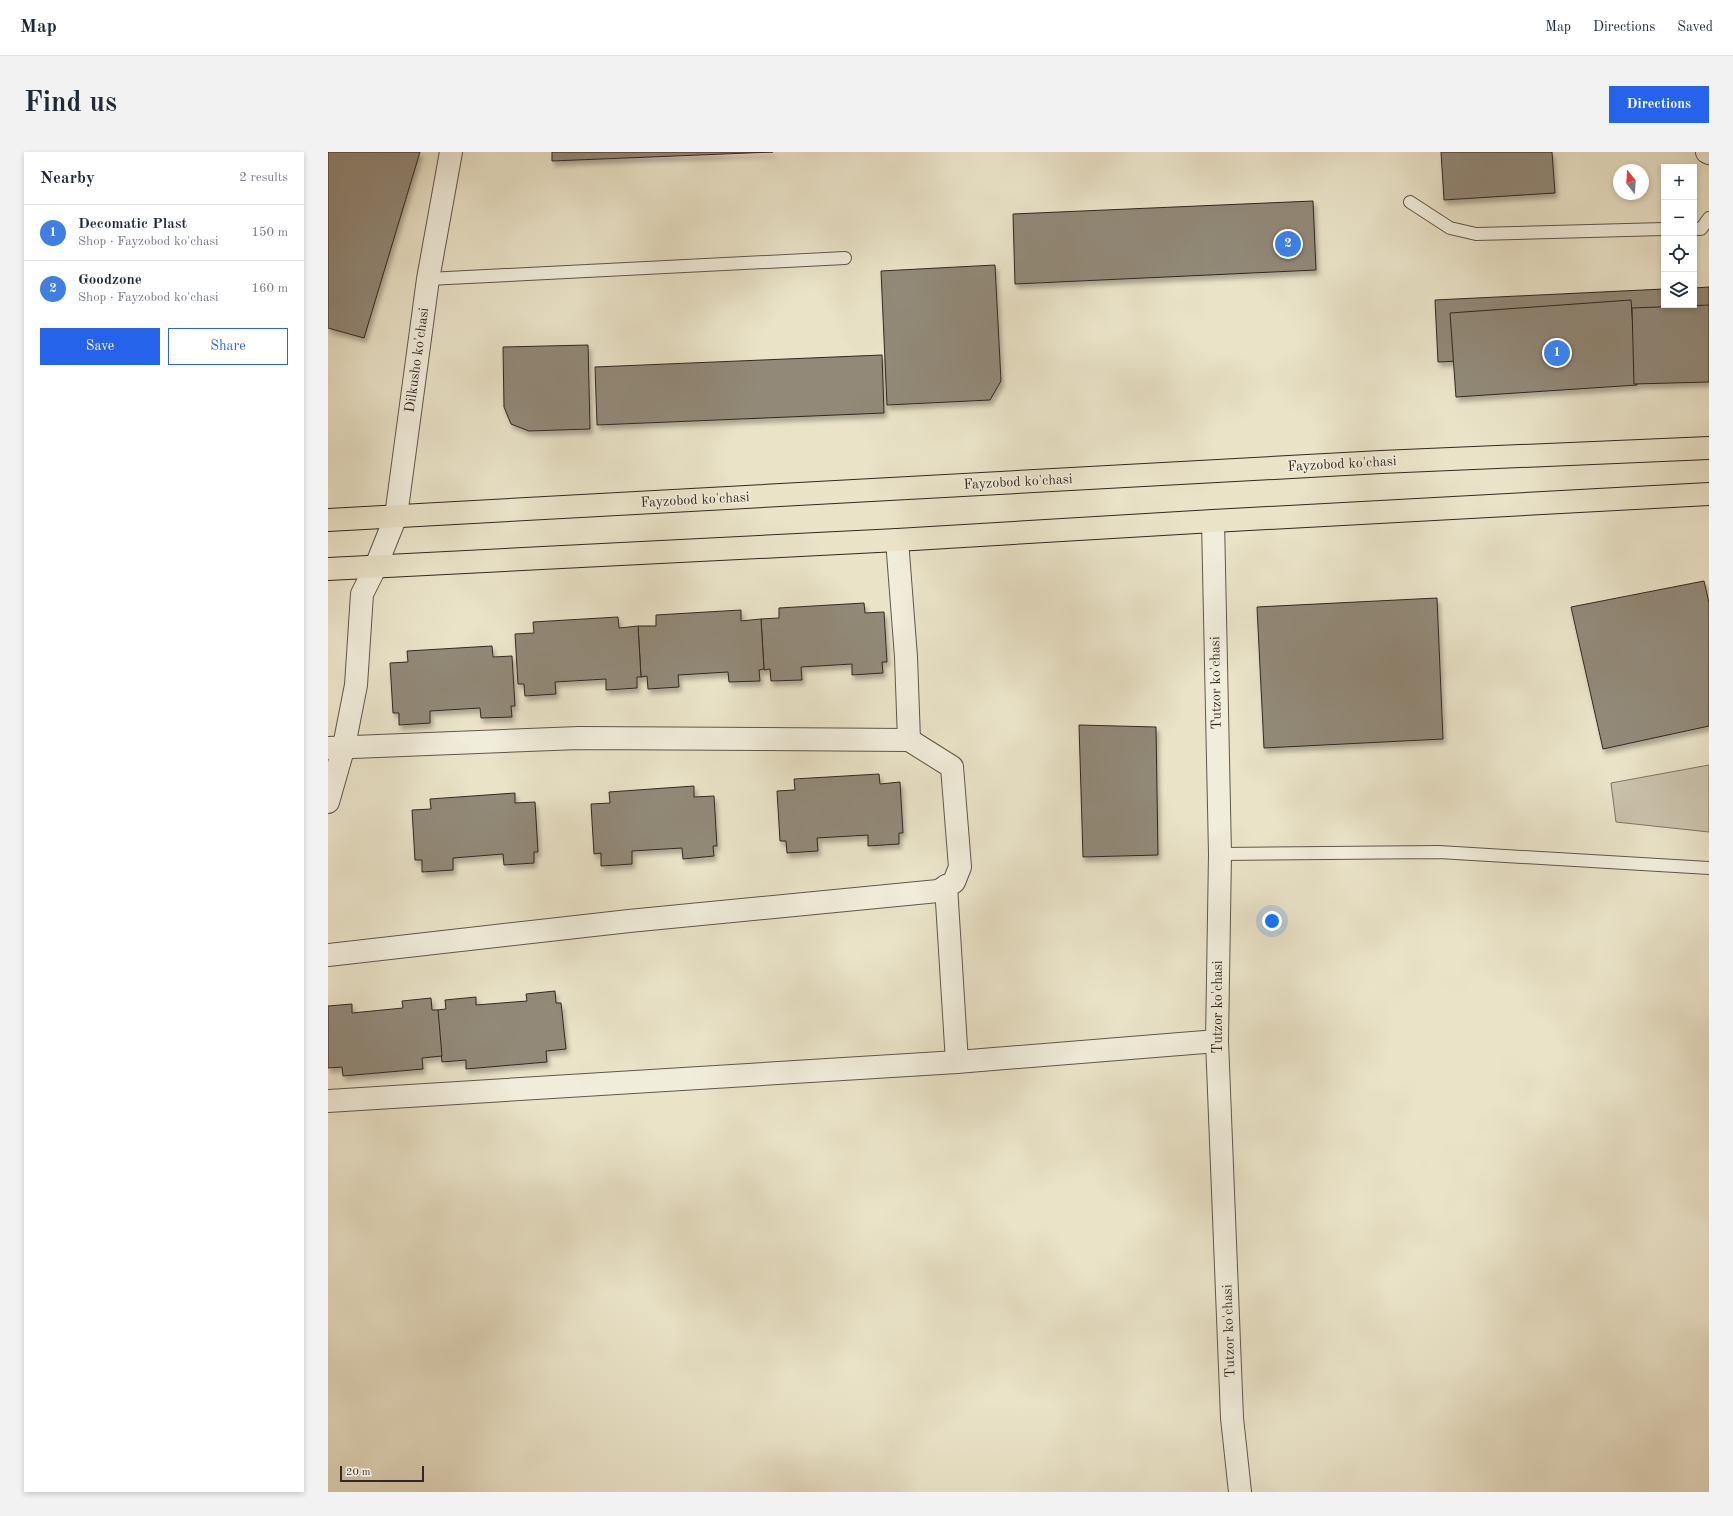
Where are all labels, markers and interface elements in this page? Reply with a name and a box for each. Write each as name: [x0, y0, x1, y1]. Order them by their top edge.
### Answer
text: Map: [20, 18, 57, 37]
text: Map: [1545, 20, 1571, 34]
text: Directions: [1593, 20, 1655, 34]
text: Saved: [1677, 20, 1713, 34]
button: Directions: [1609, 86, 1709, 123]
text: Find us: [24, 90, 117, 118]
north arrow: [1613, 164, 1649, 200]
map controls: [1661, 164, 1697, 308]
button: +: [1661, 164, 1697, 200]
text: Nearby: [40, 170, 95, 187]
text: 2 results: [239, 171, 288, 184]
button: −: [1661, 200, 1697, 236]
text: Decomatic Plast: [78, 217, 187, 232]
text: 1: [49, 226, 57, 239]
text: 150 m: [251, 226, 288, 239]
pin: 2: [1275, 229, 1301, 259]
text: Shop · Fayzobod ko'chasi: [78, 235, 219, 248]
button: locate: [1661, 236, 1697, 272]
button: layers: [1661, 272, 1697, 308]
text: Goodzone: [78, 273, 142, 288]
text: 2: [49, 282, 57, 295]
text: 160 m: [251, 282, 288, 295]
text: Shop · Fayzobod ko'chasi: [78, 291, 219, 304]
street label: Dilkusho ko'chasi: [403, 306, 431, 413]
button: Save: [40, 328, 160, 365]
button: Share: [168, 328, 288, 365]
pin: 1: [1544, 338, 1570, 368]
street label: Fayzobod ko'chasi: [1287, 454, 1397, 474]
street label: Fayzobod ko'chasi: [963, 472, 1073, 492]
street label: Fayzobod ko'chasi: [640, 490, 750, 510]
street label: Tutzor ko'chasi: [1208, 636, 1224, 730]
your location: [1262, 911, 1282, 931]
street label: Tutzor ko'chasi: [1211, 960, 1225, 1054]
street label: Tutzor ko'chasi: [1220, 1284, 1238, 1378]
scale bar: [340, 1464, 424, 1483]
text: 20 m: [346, 1467, 371, 1478]

